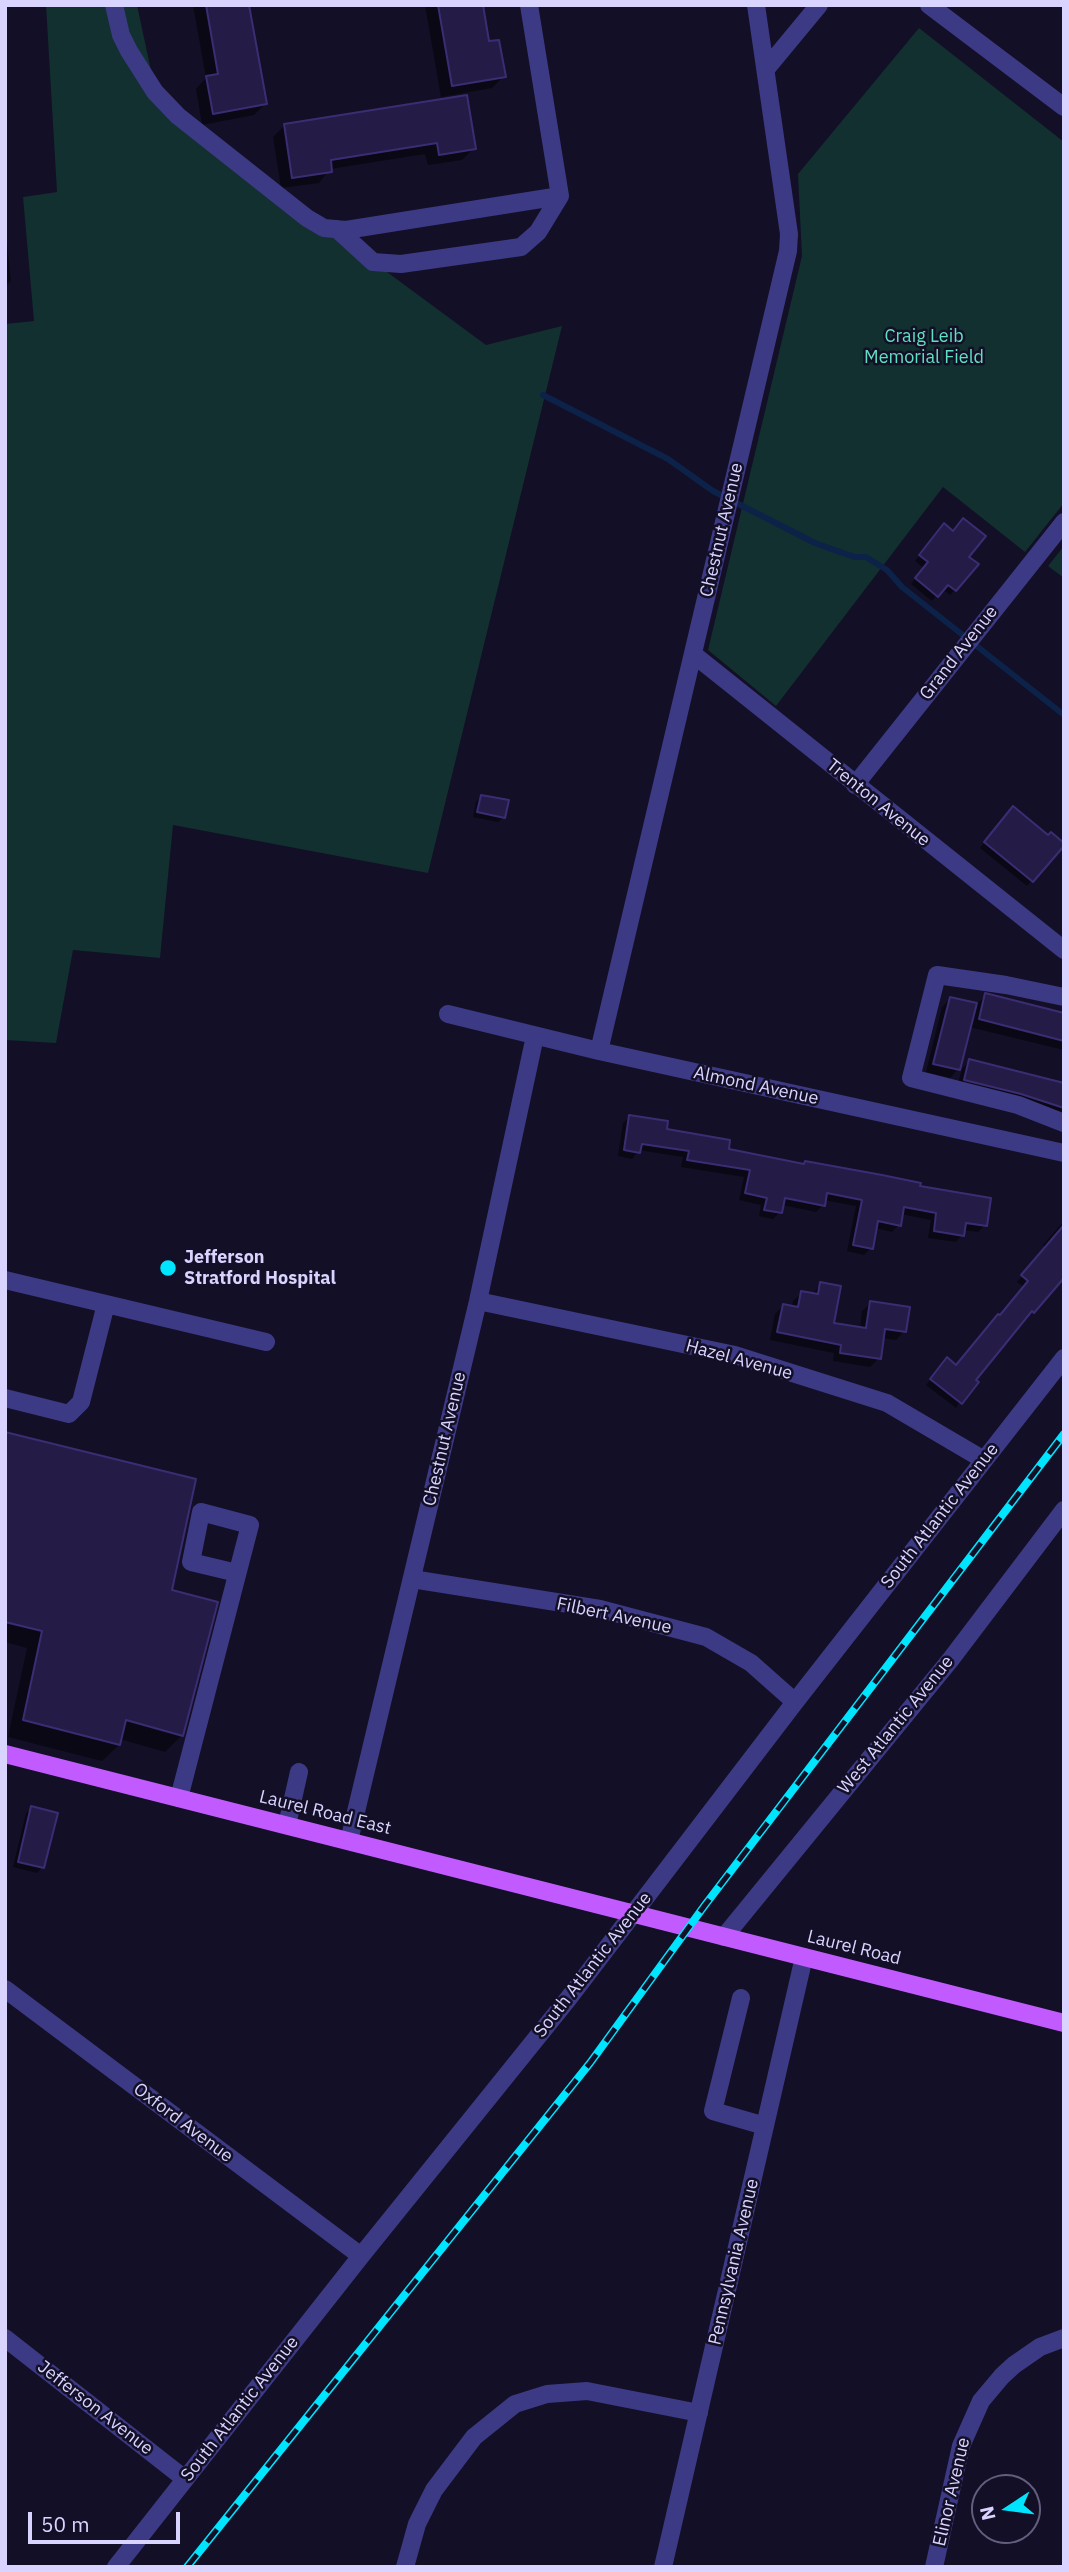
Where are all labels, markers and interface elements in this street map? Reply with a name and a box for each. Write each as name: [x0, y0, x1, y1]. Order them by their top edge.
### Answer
park label: Craig Leib Memorial Field: [864, 326, 984, 368]
street label: Chestnut Avenue: [696, 461, 748, 599]
street label: Grand Avenue: [915, 602, 1003, 704]
street label: Trenton Avenue: [822, 755, 934, 851]
street label: Almond Avenue: [692, 1062, 820, 1110]
place label: Jefferson Stratford Hospital: [184, 1247, 336, 1290]
marker: Jefferson Stratford Hospital: [158, 1258, 178, 1278]
street label: Hazel Avenue: [683, 1335, 795, 1385]
street label: Chestnut Avenue: [419, 1370, 471, 1508]
street label: South Atlantic Avenue: [877, 1439, 1003, 1593]
street label: Filbert Avenue: [554, 1593, 674, 1639]
street label: West Atlantic Avenue: [834, 1652, 958, 1798]
street label: Laurel Road East: [257, 1786, 393, 1840]
street label: South Atlantic Avenue: [530, 1888, 656, 2042]
street label: Laurel Road: [805, 1926, 903, 1970]
street label: Oxford Avenue: [129, 2079, 237, 2167]
street label: Pennsylvania Avenue: [704, 2177, 764, 2347]
street label: South Atlantic Avenue: [177, 2332, 303, 2486]
street label: Jefferson Avenue: [33, 2356, 157, 2460]
street label: Elinor Avenue: [929, 2435, 975, 2549]
north arrow: [971, 2474, 1041, 2544]
scale bar: [32, 2498, 184, 2542]
text: N: [974, 2504, 1001, 2523]
text: 50 m: [41, 2510, 90, 2538]

